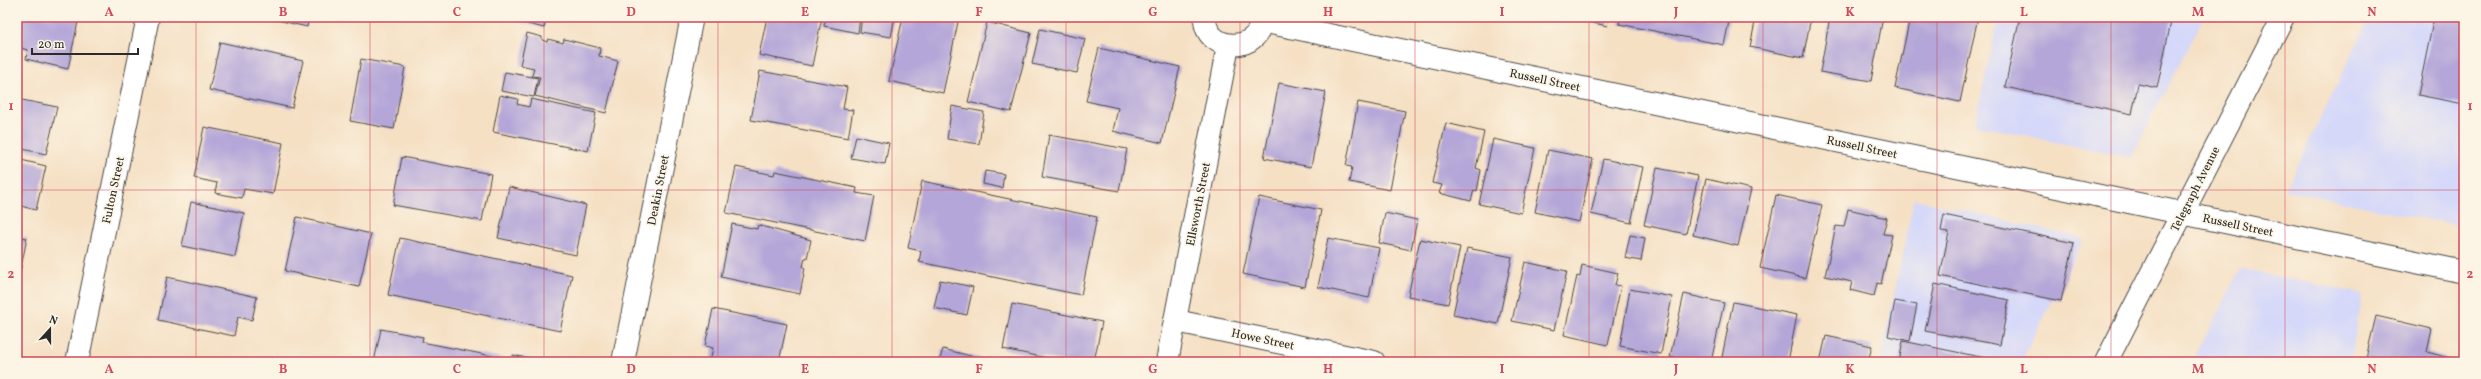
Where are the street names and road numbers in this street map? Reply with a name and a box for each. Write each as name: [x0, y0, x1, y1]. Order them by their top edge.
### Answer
street label: Russell Street: [1508, 66, 1582, 96]
street label: Russell Street: [1825, 133, 1899, 163]
street label: Telegraph Avenue: [2167, 144, 2224, 235]
street label: Deakin Street: [644, 154, 674, 227]
street label: Fulton Street: [99, 155, 129, 225]
street label: Ellsworth Street: [1183, 161, 1215, 247]
street label: Russell Street: [2201, 211, 2275, 241]
street label: Howe Street: [1230, 325, 1296, 354]

